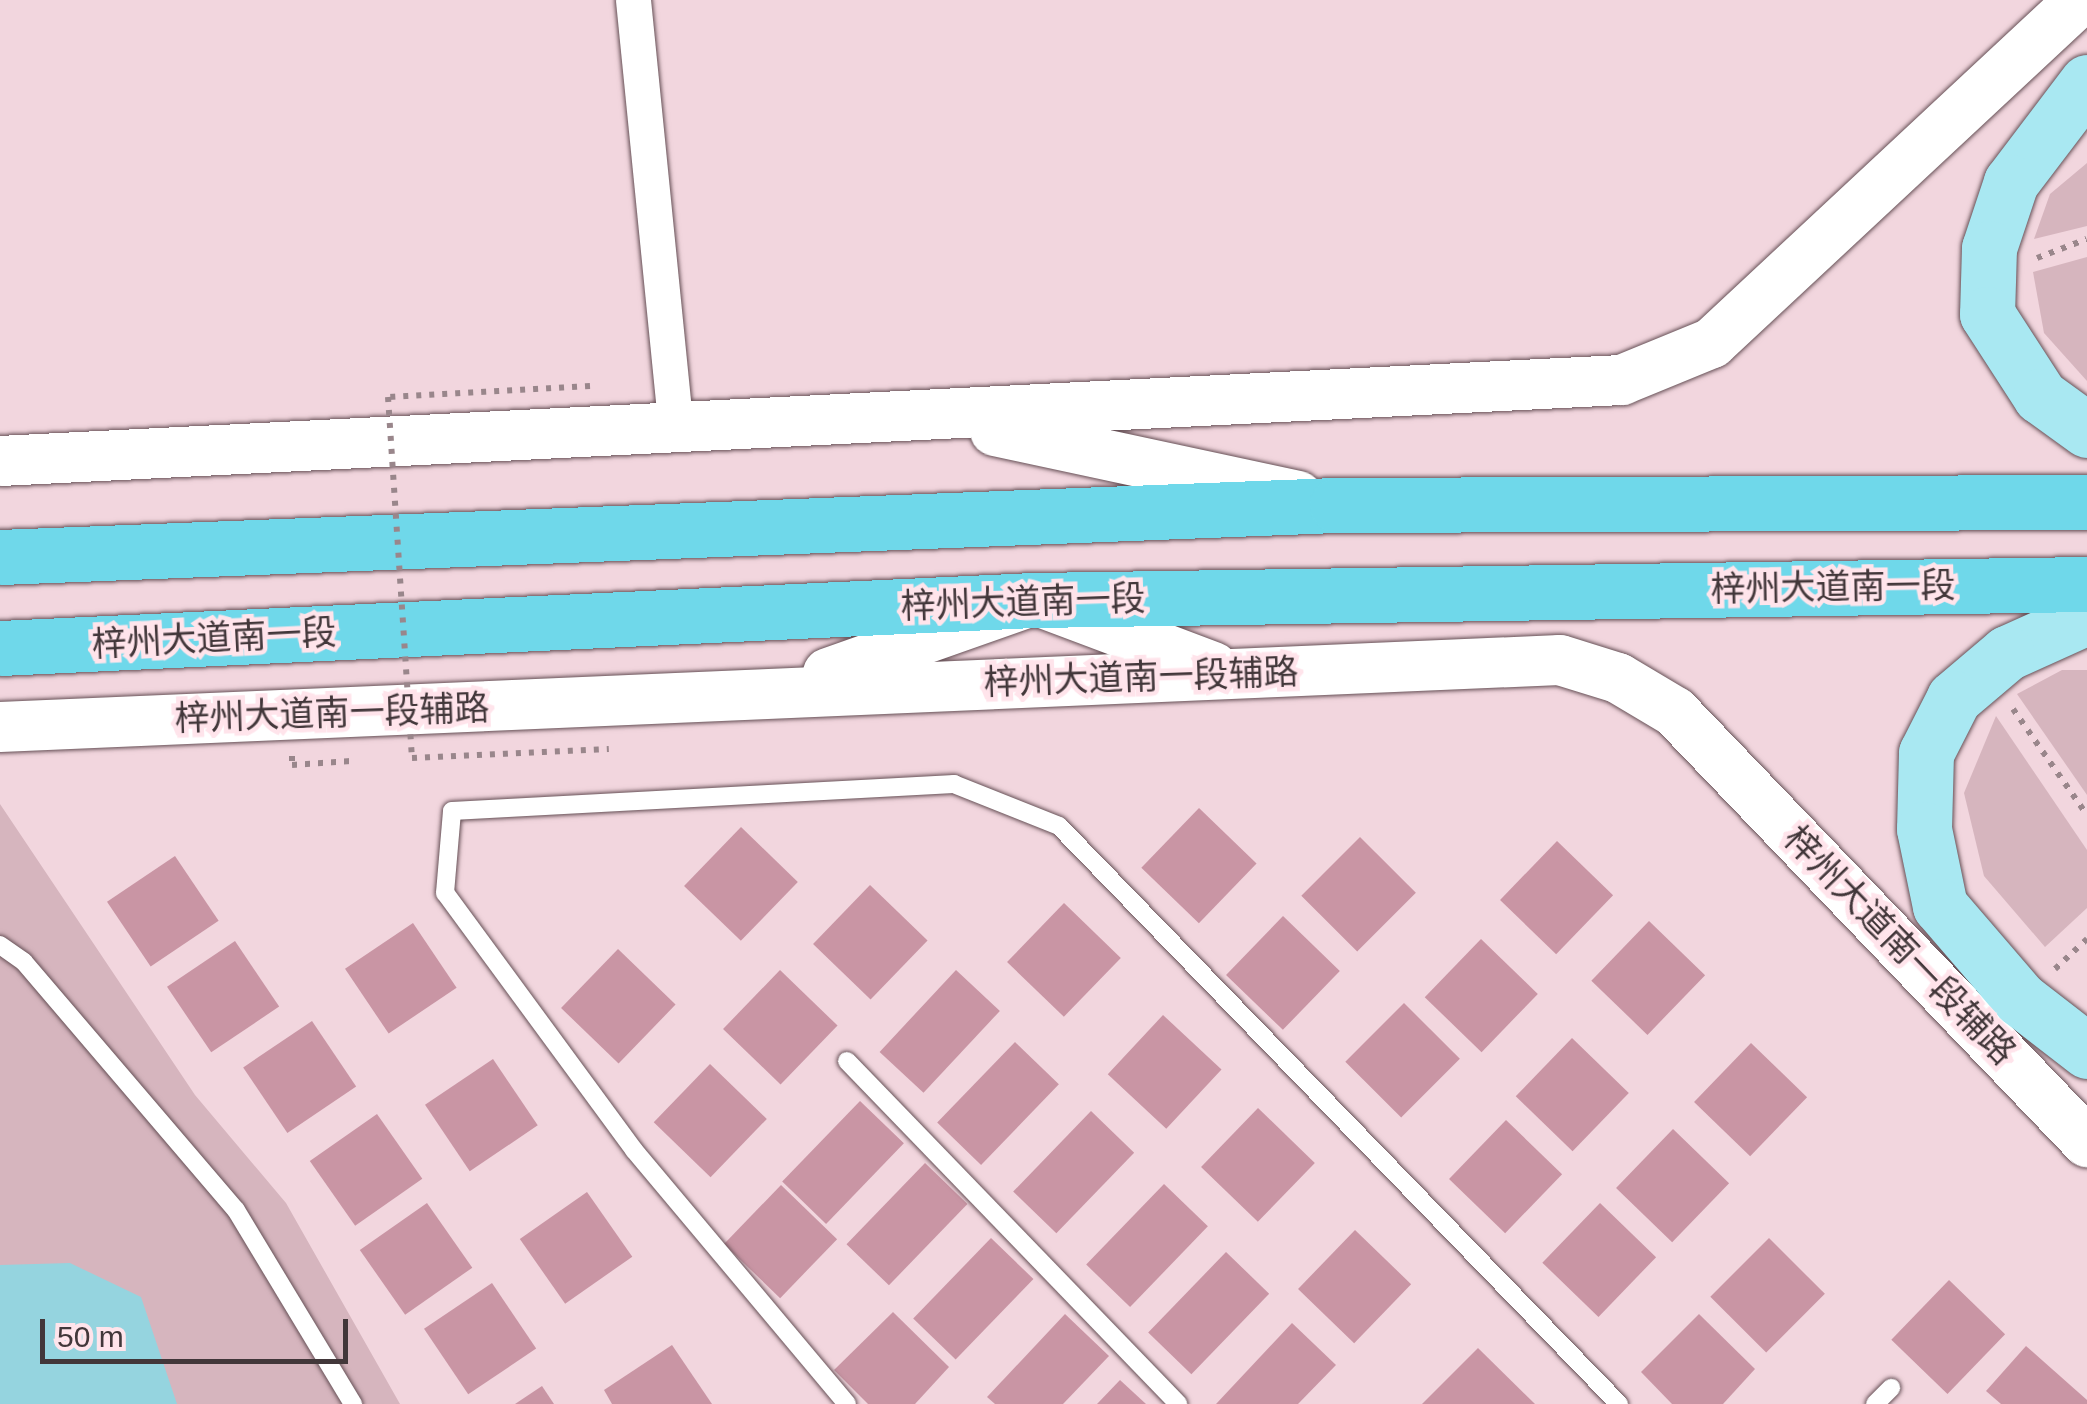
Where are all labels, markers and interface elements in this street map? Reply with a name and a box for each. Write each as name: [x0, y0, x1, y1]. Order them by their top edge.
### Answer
street label: 梓州大道南一段: [1710, 564, 1956, 610]
street label: 梓州大道南一段: [900, 577, 1146, 627]
street label: 梓州大道南一段: [91, 611, 337, 665]
street label: 梓州大道南一段辅路: [983, 651, 1299, 703]
street label: 梓州大道南一段辅路: [174, 687, 490, 739]
street label: 梓州大道南一段辅路: [1775, 817, 2025, 1073]
scale bar: [45, 1299, 352, 1361]
text: 50 m: [57, 1320, 124, 1353]

